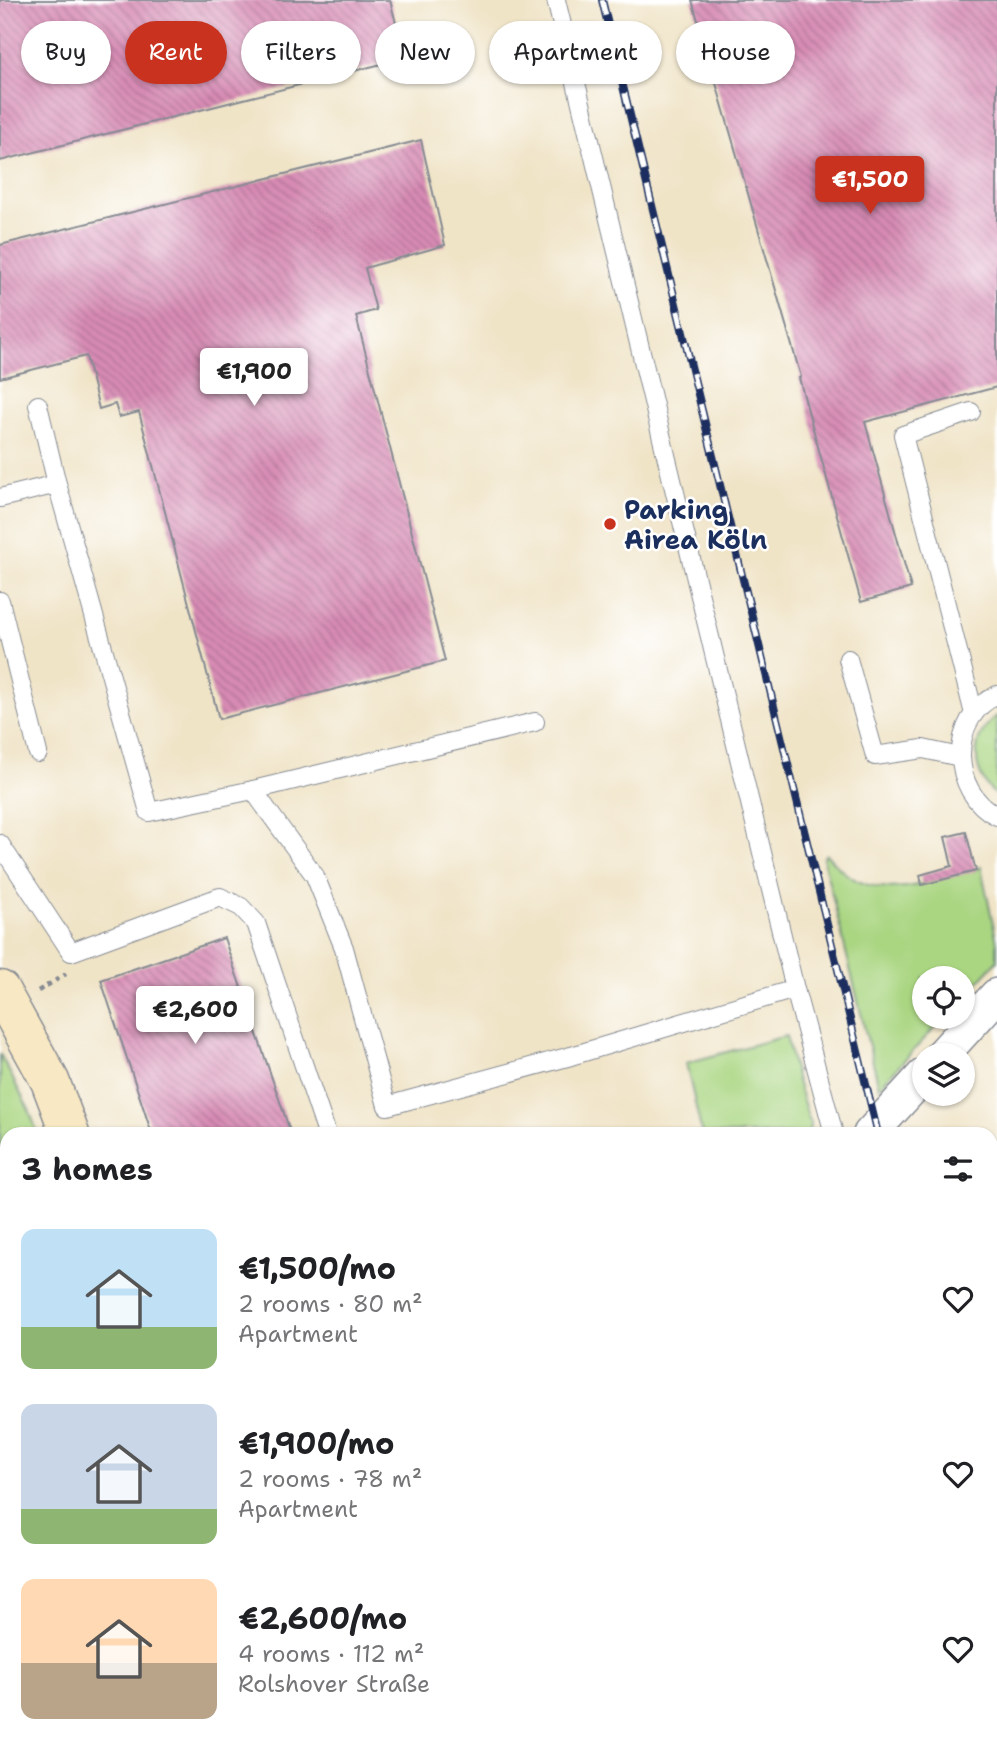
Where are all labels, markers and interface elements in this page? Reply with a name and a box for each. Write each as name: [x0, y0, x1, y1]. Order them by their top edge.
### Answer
chip: Buy: [21, 21, 111, 84]
chip: Rent: [125, 21, 227, 84]
chip: Filters: [241, 21, 361, 84]
chip: New: [375, 21, 475, 84]
chip: Apartment: [489, 21, 662, 84]
chip: House: [676, 21, 795, 84]
pin: €1,500: [813, 156, 927, 216]
text: €1,500: [831, 164, 909, 194]
pin: €1,900: [197, 348, 311, 408]
text: €1,900: [216, 356, 292, 386]
place label: Parking Airea Köln: [624, 492, 767, 557]
marker: Parking Airea Köln: [602, 516, 618, 532]
map controls: [912, 966, 975, 1106]
button: locate: [912, 966, 975, 1029]
pin: €2,600: [138, 986, 252, 1046]
text: €2,600: [152, 994, 238, 1024]
button: layers: [912, 1043, 975, 1106]
text: 3 homes: [21, 1149, 153, 1190]
icon: filters: [939, 1150, 977, 1188]
text: €1,500/mo: [238, 1248, 396, 1289]
icon: home: [77, 1257, 161, 1341]
icon: heart: [939, 1280, 977, 1318]
text: 2 rooms · 80 m²: [238, 1289, 423, 1319]
text: Apartment: [238, 1319, 358, 1349]
text: €1,900/mo: [238, 1423, 394, 1464]
icon: home: [77, 1432, 161, 1516]
icon: heart: [939, 1455, 977, 1493]
text: 2 rooms · 78 m²: [238, 1464, 422, 1494]
text: Apartment: [238, 1494, 358, 1524]
text: €2,600/mo: [238, 1598, 407, 1639]
icon: home: [77, 1607, 161, 1691]
icon: heart: [939, 1630, 977, 1668]
text: 4 rooms · 112 m²: [238, 1639, 424, 1669]
text: Rolshover Straße: [238, 1669, 430, 1699]

